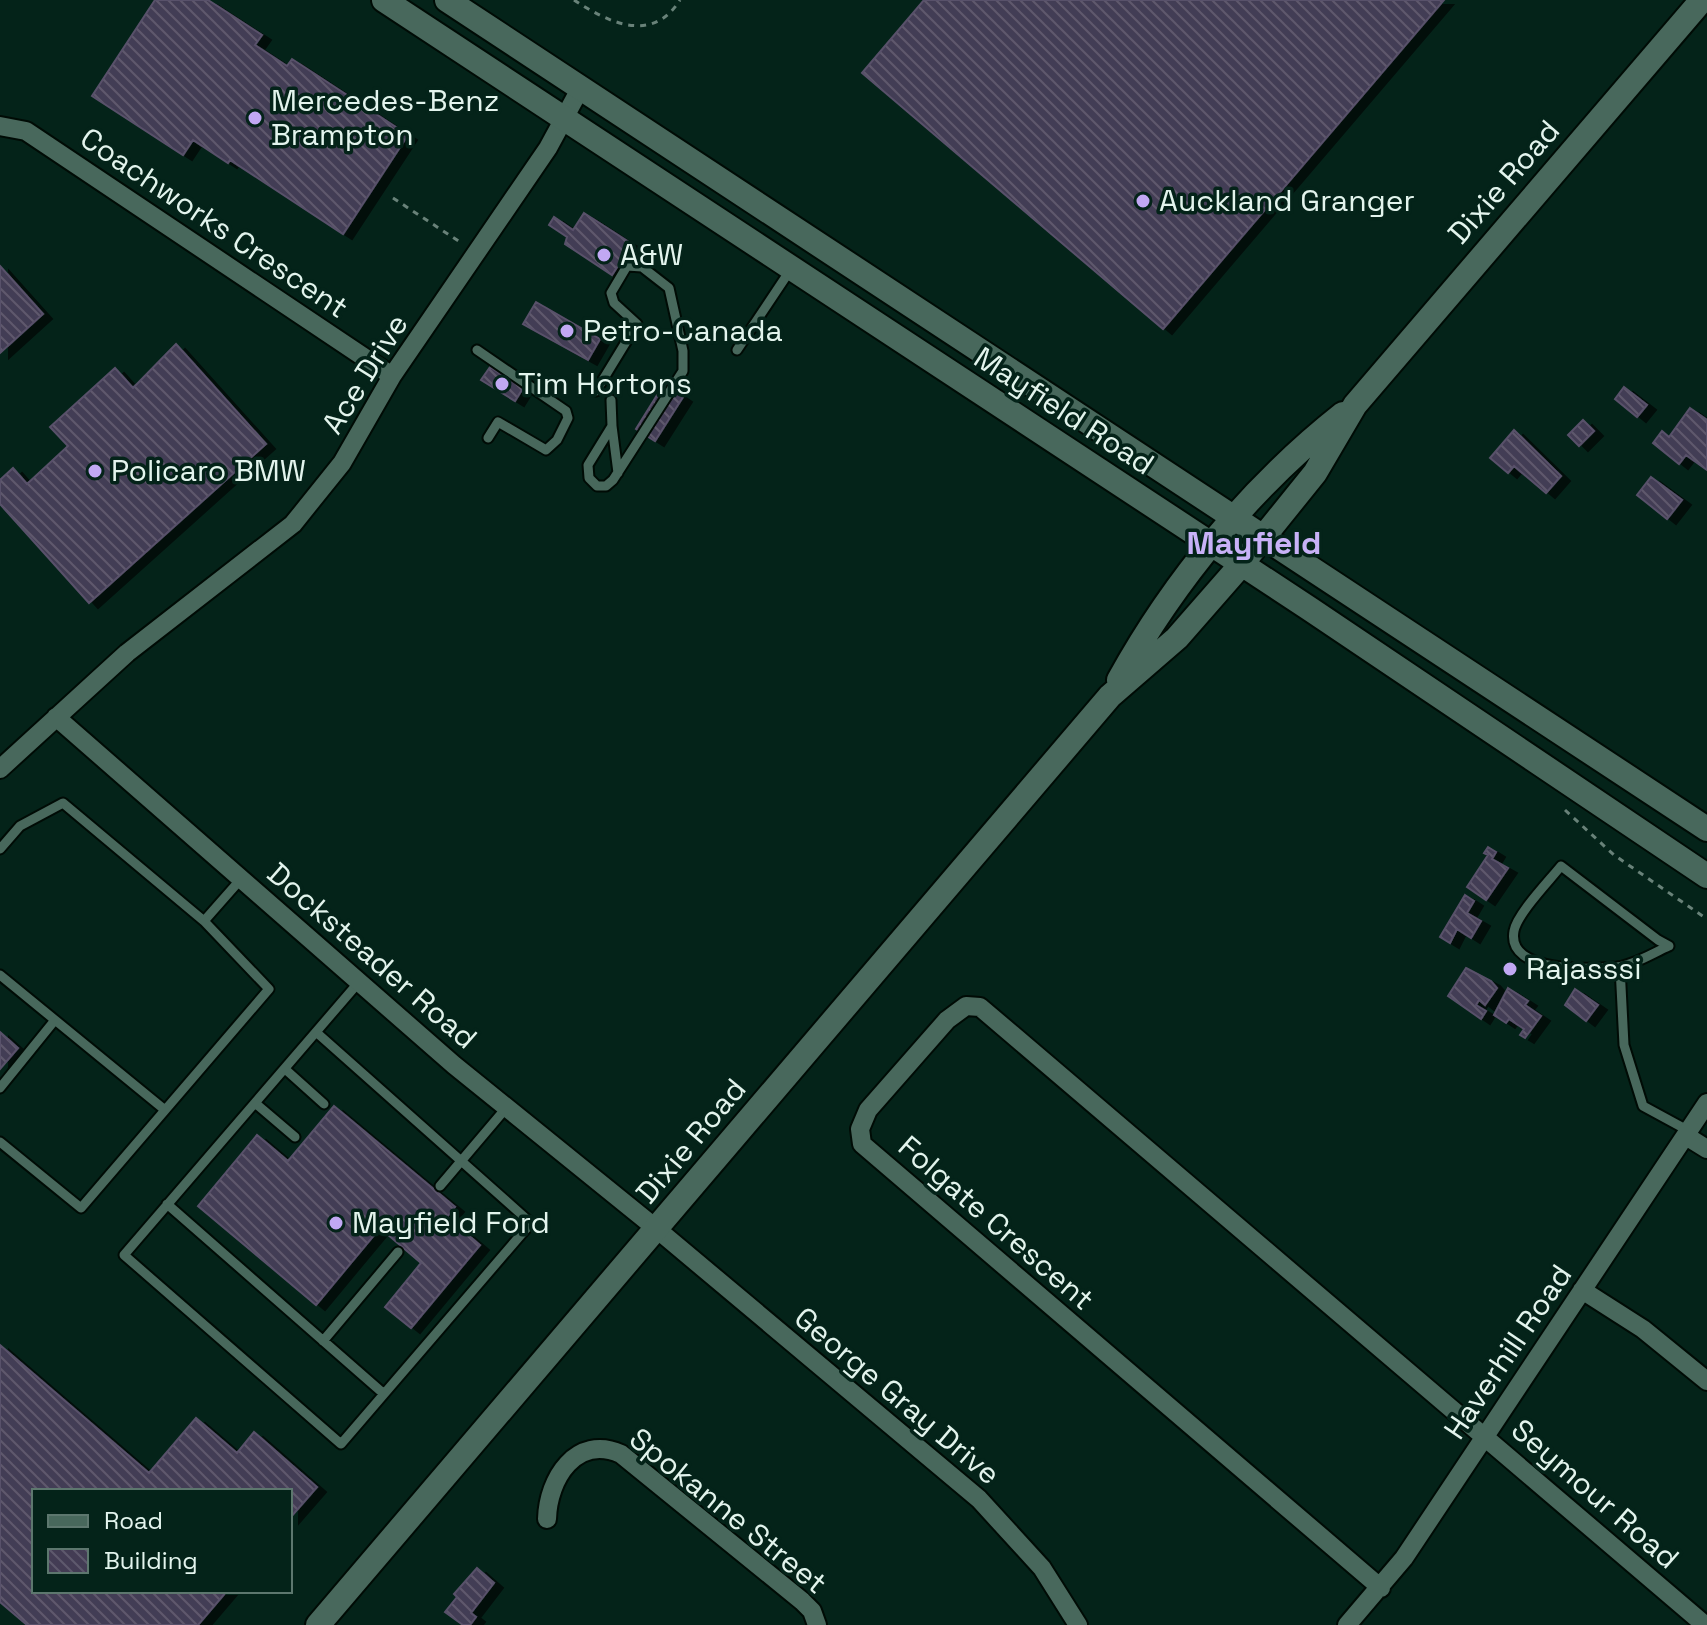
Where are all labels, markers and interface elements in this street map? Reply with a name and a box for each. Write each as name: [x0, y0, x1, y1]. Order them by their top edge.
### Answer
place label: Mercedes-Benz Brampton: [271, 81, 499, 154]
marker: Mercedes-Benz Brampton: [246, 109, 264, 127]
street label: Dixie Road: [1439, 112, 1568, 252]
street label: Coachworks Crescent: [73, 118, 356, 327]
place label: Auckland Granger: [1159, 181, 1415, 220]
marker: Auckland Granger: [1134, 192, 1152, 210]
place label: A&W: [620, 235, 683, 274]
marker: A&W: [595, 246, 613, 264]
street label: Ace Drive: [312, 307, 417, 441]
place label: Petro-Canada: [583, 311, 783, 350]
marker: Petro-Canada: [558, 322, 576, 340]
street label: Mayfield Road: [967, 338, 1162, 483]
place label: Tim Hortons: [518, 364, 692, 403]
marker: Tim Hortons: [493, 375, 511, 393]
place label: Policaro BMW: [111, 451, 306, 490]
marker: Policaro BMW: [86, 462, 104, 480]
district label: Mayfield: [1187, 523, 1321, 563]
street label: Docksteader Road: [259, 854, 485, 1057]
place label: Rajasssi: [1526, 949, 1642, 988]
marker: Rajasssi: [1501, 960, 1519, 978]
street label: Dixie Road: [627, 1070, 754, 1211]
street label: Folgate Crescent: [890, 1127, 1102, 1318]
place label: Mayfield Ford: [352, 1203, 550, 1242]
marker: Mayfield Ford: [327, 1214, 345, 1232]
street label: Haverhill Road: [1435, 1257, 1580, 1447]
street label: George Gray Drive: [786, 1298, 1008, 1493]
street label: Seymour Road: [1503, 1410, 1687, 1577]
street label: Spokanne Street: [622, 1419, 835, 1602]
legend: [32, 1489, 292, 1593]
text: Road: [104, 1505, 163, 1536]
text: Building: [104, 1545, 198, 1576]

